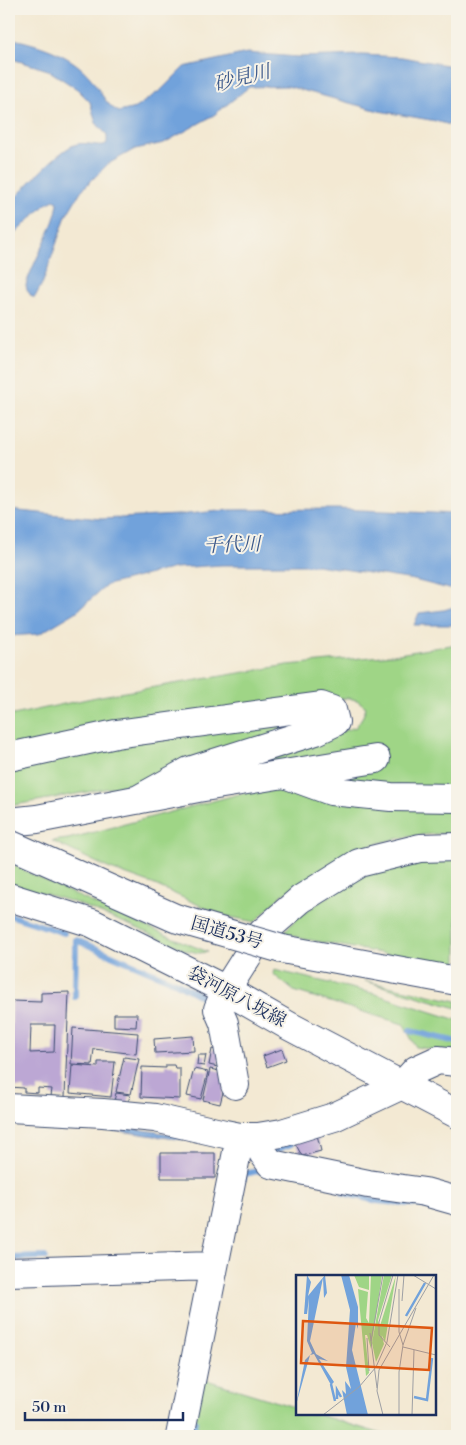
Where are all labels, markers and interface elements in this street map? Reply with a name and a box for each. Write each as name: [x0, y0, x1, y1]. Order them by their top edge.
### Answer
water label: 砂見川: [211, 59, 274, 97]
water label: 千代川: [203, 532, 263, 558]
street label: 国道53号: [188, 912, 266, 954]
street label: 袋河原八坂線: [184, 961, 290, 1033]
inset map: [296, 1275, 436, 1415]
scale bar: [25, 1390, 182, 1422]
text: 50 m: [32, 1398, 66, 1417]

